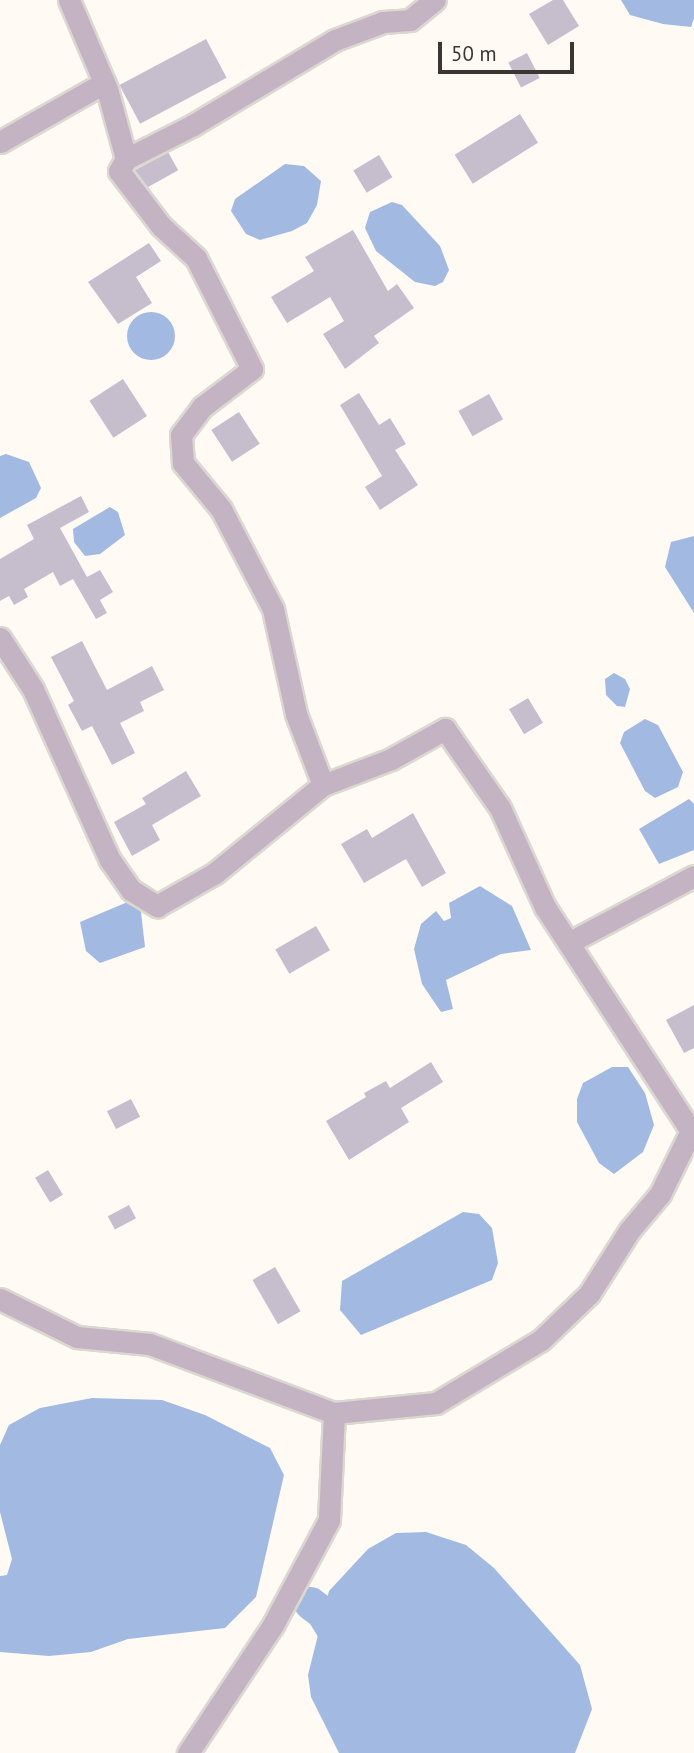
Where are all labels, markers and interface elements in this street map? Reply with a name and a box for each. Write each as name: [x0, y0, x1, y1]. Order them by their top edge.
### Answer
scale bar: [442, 28, 578, 72]
text: 50 m: [451, 40, 497, 67]

